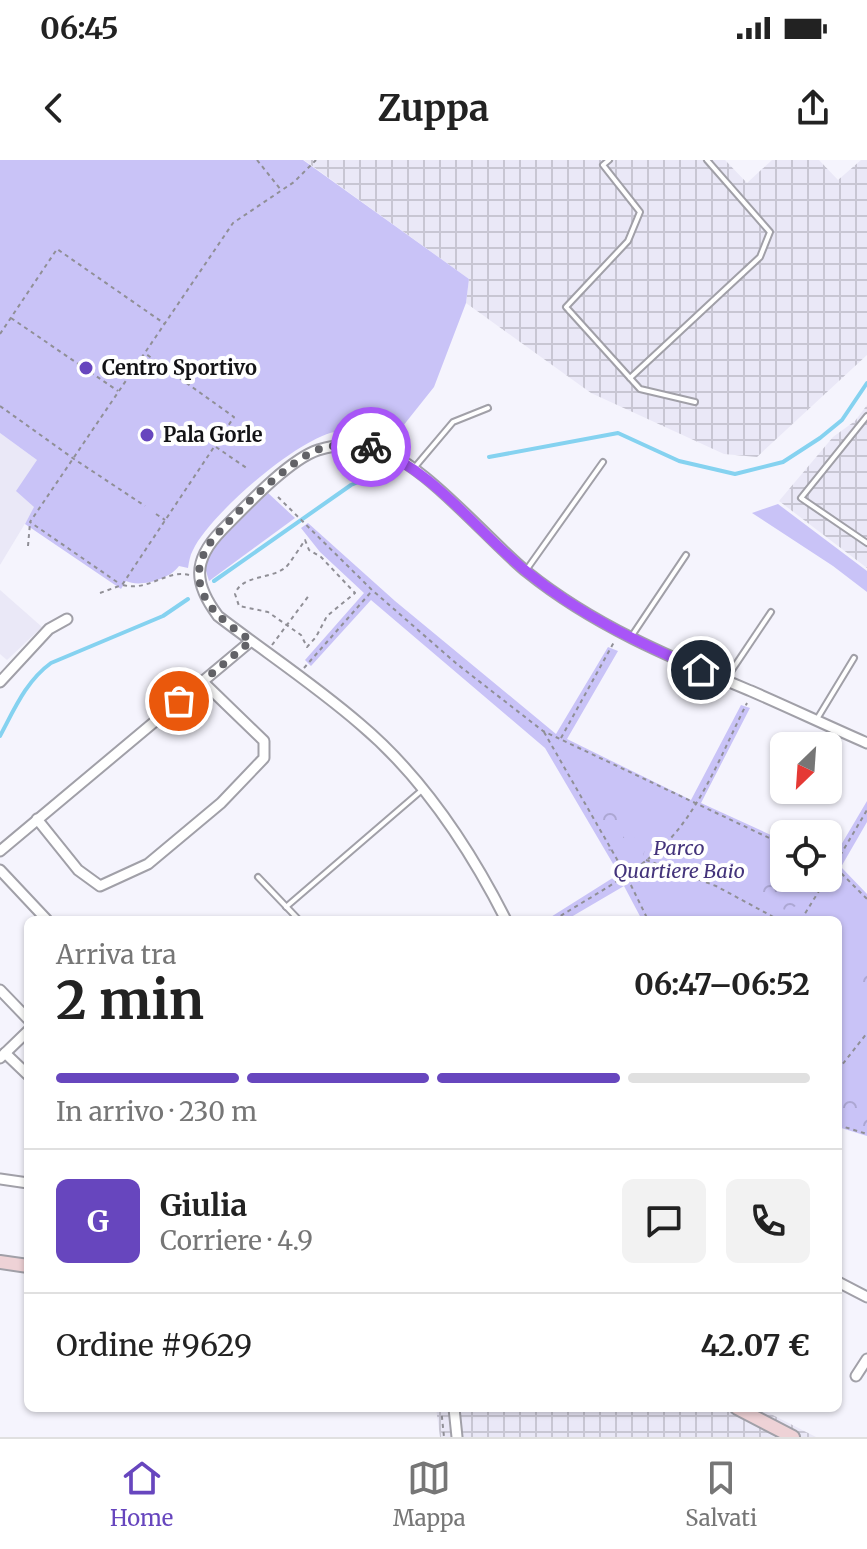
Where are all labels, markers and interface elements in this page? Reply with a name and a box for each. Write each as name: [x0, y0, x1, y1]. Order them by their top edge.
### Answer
text: 06:45: [40, 9, 119, 47]
icon: back: [32, 86, 76, 130]
text: Zuppa: [378, 86, 489, 131]
icon: share: [791, 86, 835, 130]
place label: Centro Sportivo: [102, 355, 257, 380]
marker: Centro Sportivo: [77, 359, 95, 377]
courier: [331, 407, 411, 487]
place label: Pala Gorle: [163, 422, 263, 447]
icon: bike: [349, 425, 393, 469]
marker: Pala Gorle: [138, 426, 156, 444]
pin: [667, 636, 735, 704]
icon: home: [679, 648, 723, 692]
pin: [145, 667, 213, 735]
icon: bag: [157, 679, 201, 723]
north arrow: [770, 732, 842, 804]
map controls: [770, 732, 842, 892]
button: locate: [770, 820, 842, 892]
park label: Parco Quartiere Baio: [613, 835, 745, 883]
text: Arriva tra: [56, 938, 176, 971]
text: 06:47–06:52: [634, 965, 810, 1003]
text: 2 min: [56, 968, 204, 1033]
text: In arrivo · 230 m: [56, 1095, 257, 1128]
button: chat: [622, 1179, 706, 1263]
button: phone: [726, 1179, 810, 1263]
text: Giulia: [160, 1186, 247, 1224]
text: G: [87, 1202, 109, 1240]
text: Corriere · 4.9: [160, 1224, 313, 1257]
text: Ordine #9629: [56, 1326, 252, 1364]
text: 42.07 €: [700, 1326, 810, 1364]
tab: Home: [110, 1456, 173, 1532]
tab: Mappa: [393, 1456, 466, 1532]
tab: Salvati: [685, 1456, 757, 1532]

